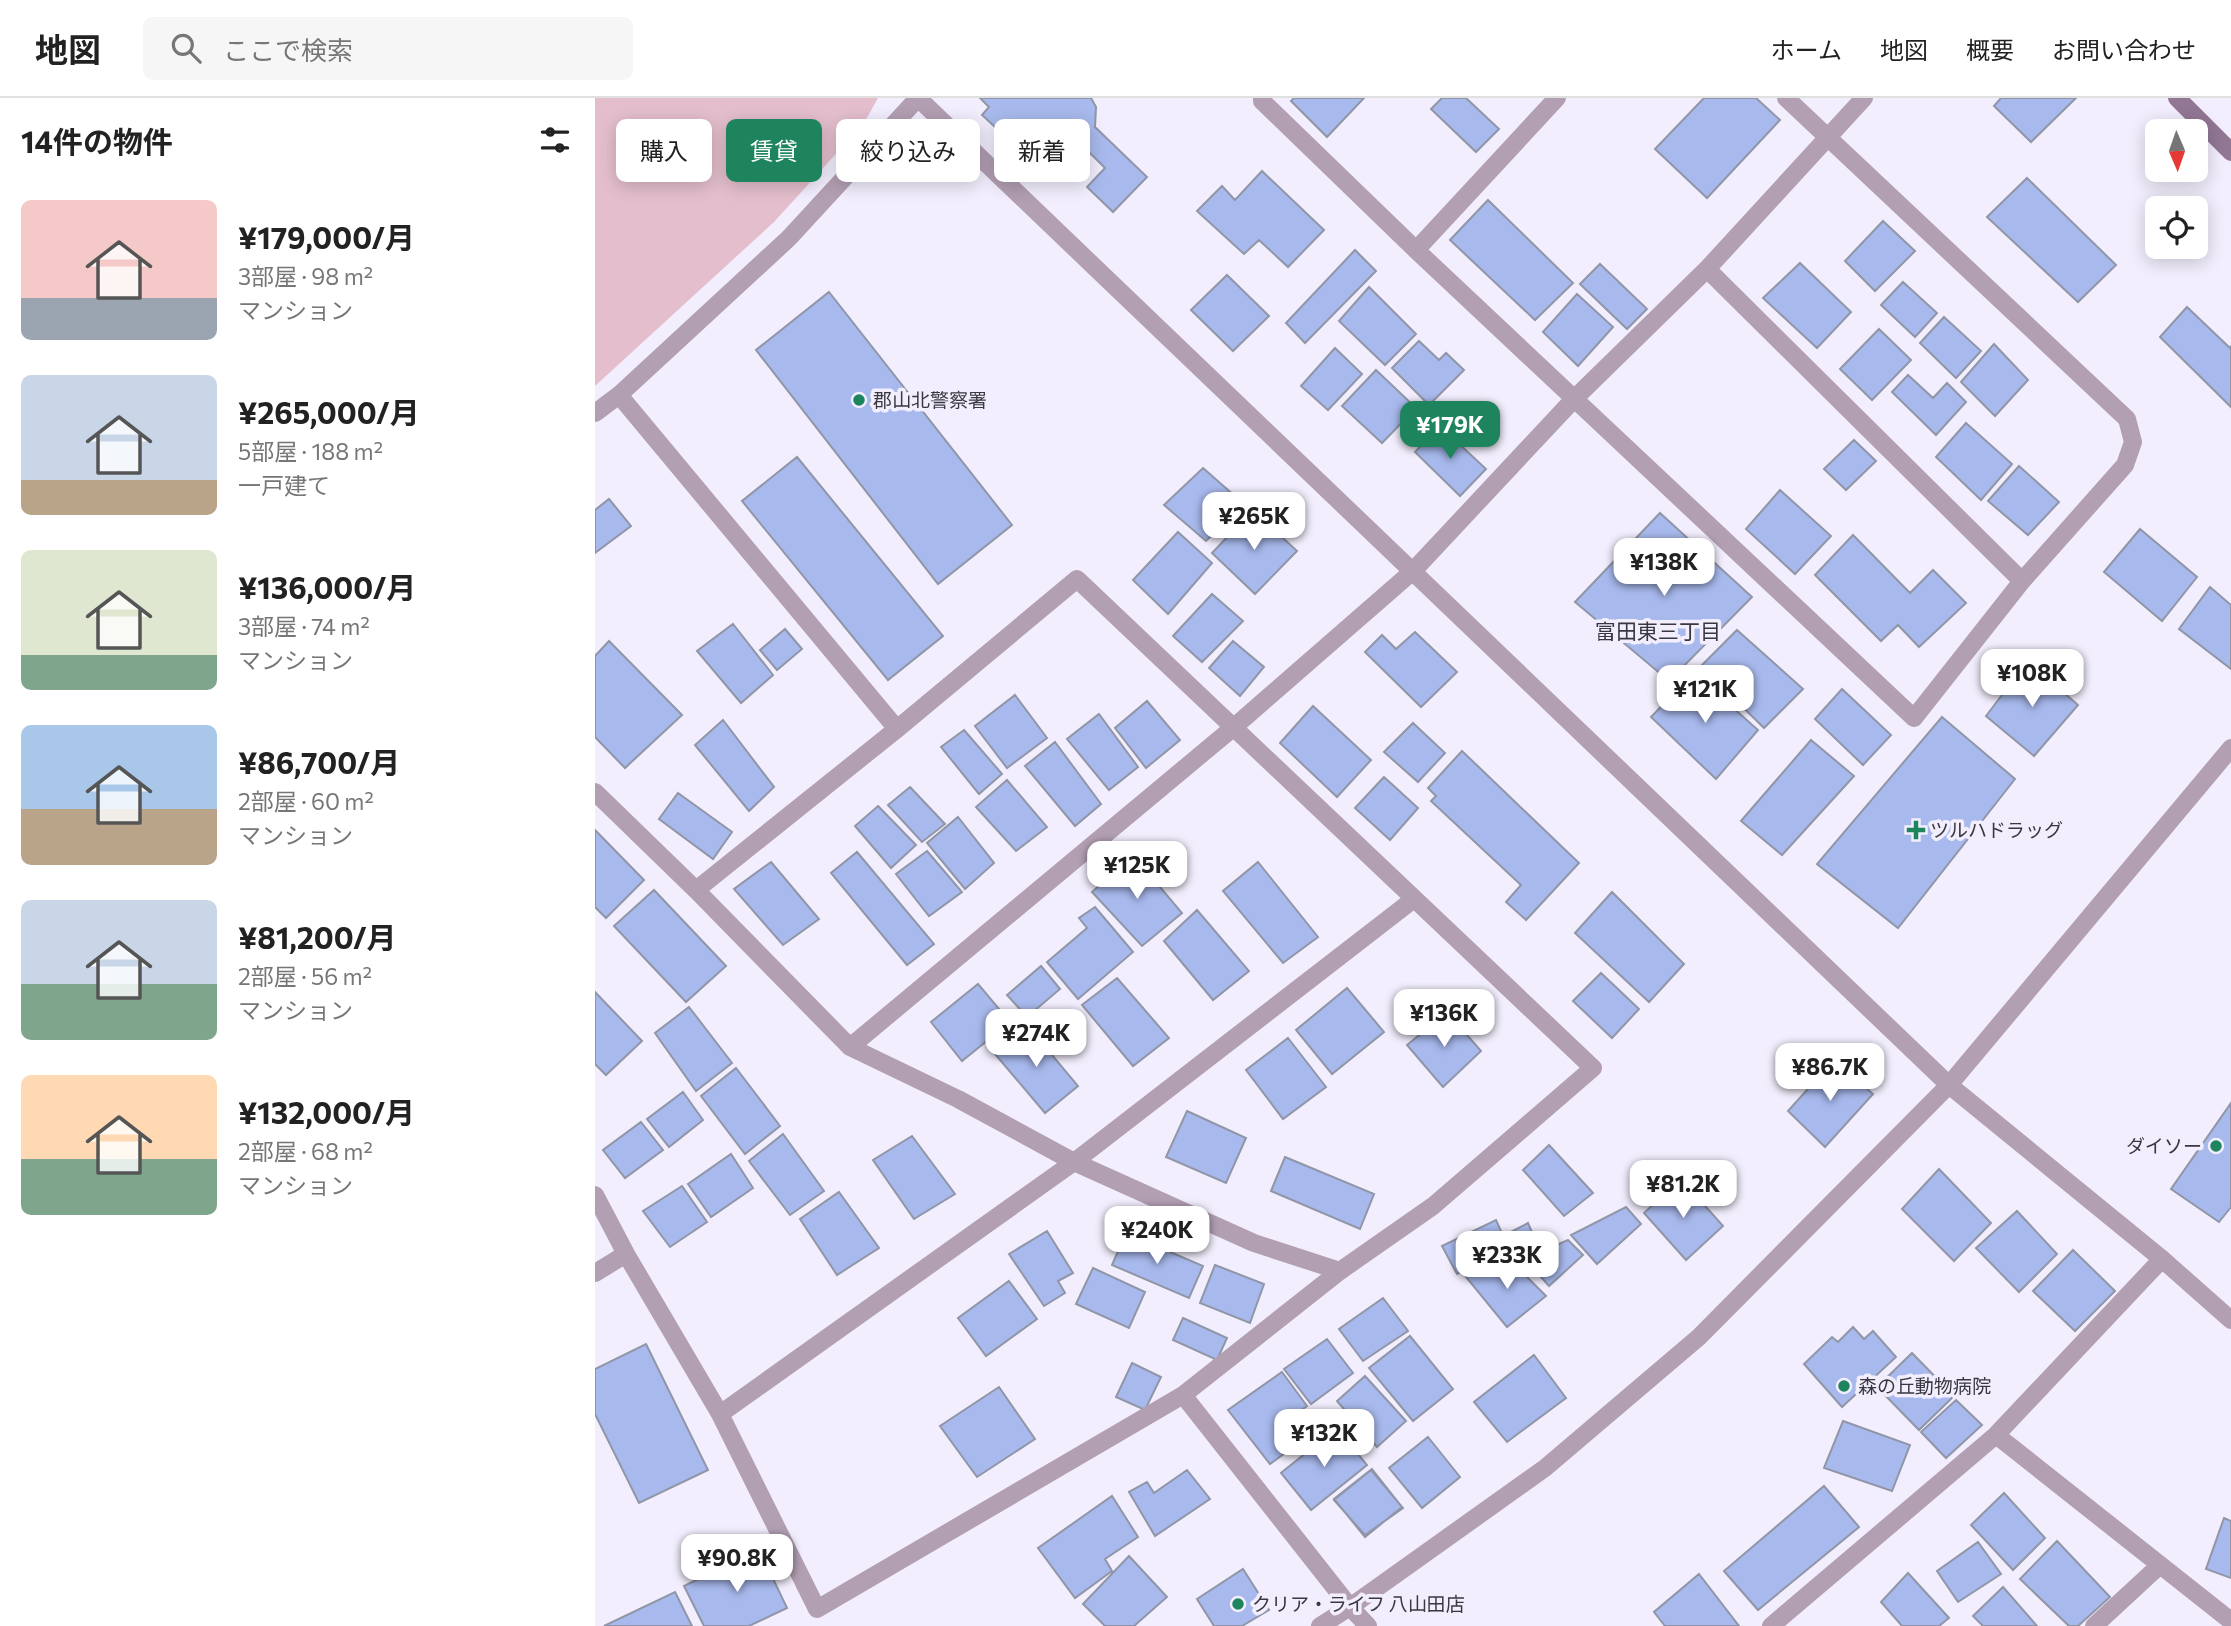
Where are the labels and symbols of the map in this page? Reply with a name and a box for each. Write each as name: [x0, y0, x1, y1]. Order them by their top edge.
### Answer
north arrow: [2145, 119, 2209, 182]
place label: 郡山北警察署: [873, 388, 987, 411]
marker: 郡山北警察署: [851, 392, 867, 408]
pin: ¥179K: [1401, 402, 1499, 461]
pin: ¥265K: [1205, 492, 1303, 552]
pin: ¥138K: [1615, 538, 1713, 598]
district label: 富田東三丁目: [1595, 618, 1721, 643]
pin: ¥108K: [1983, 650, 2081, 709]
pin: ¥121K: [1656, 666, 1754, 725]
place label: ツルハドラッグ: [1930, 818, 2063, 841]
marker: ツルハドラッグ: [1908, 822, 1924, 838]
pin: ¥125K: [1088, 842, 1186, 901]
pin: ¥136K: [1395, 990, 1493, 1049]
pin: ¥274K: [987, 1010, 1085, 1069]
pin: ¥86.7K: [1773, 1044, 1887, 1103]
place label: ダイソー: [2126, 1134, 2202, 1157]
marker: ダイソー: [2208, 1138, 2224, 1154]
pin: ¥81.2K: [1626, 1160, 1740, 1220]
pin: ¥240K: [1108, 1206, 1206, 1266]
pin: ¥233K: [1458, 1232, 1556, 1291]
place label: 森の丘動物病院: [1858, 1374, 1991, 1397]
marker: 森の丘動物病院: [1836, 1378, 1852, 1394]
pin: ¥132K: [1275, 1410, 1373, 1469]
pin: ¥90.8K: [680, 1534, 794, 1594]
place label: クリア・ライフ 八山田店: [1252, 1592, 1465, 1615]
marker: クリア・ライフ 八山田店: [1230, 1596, 1246, 1612]

